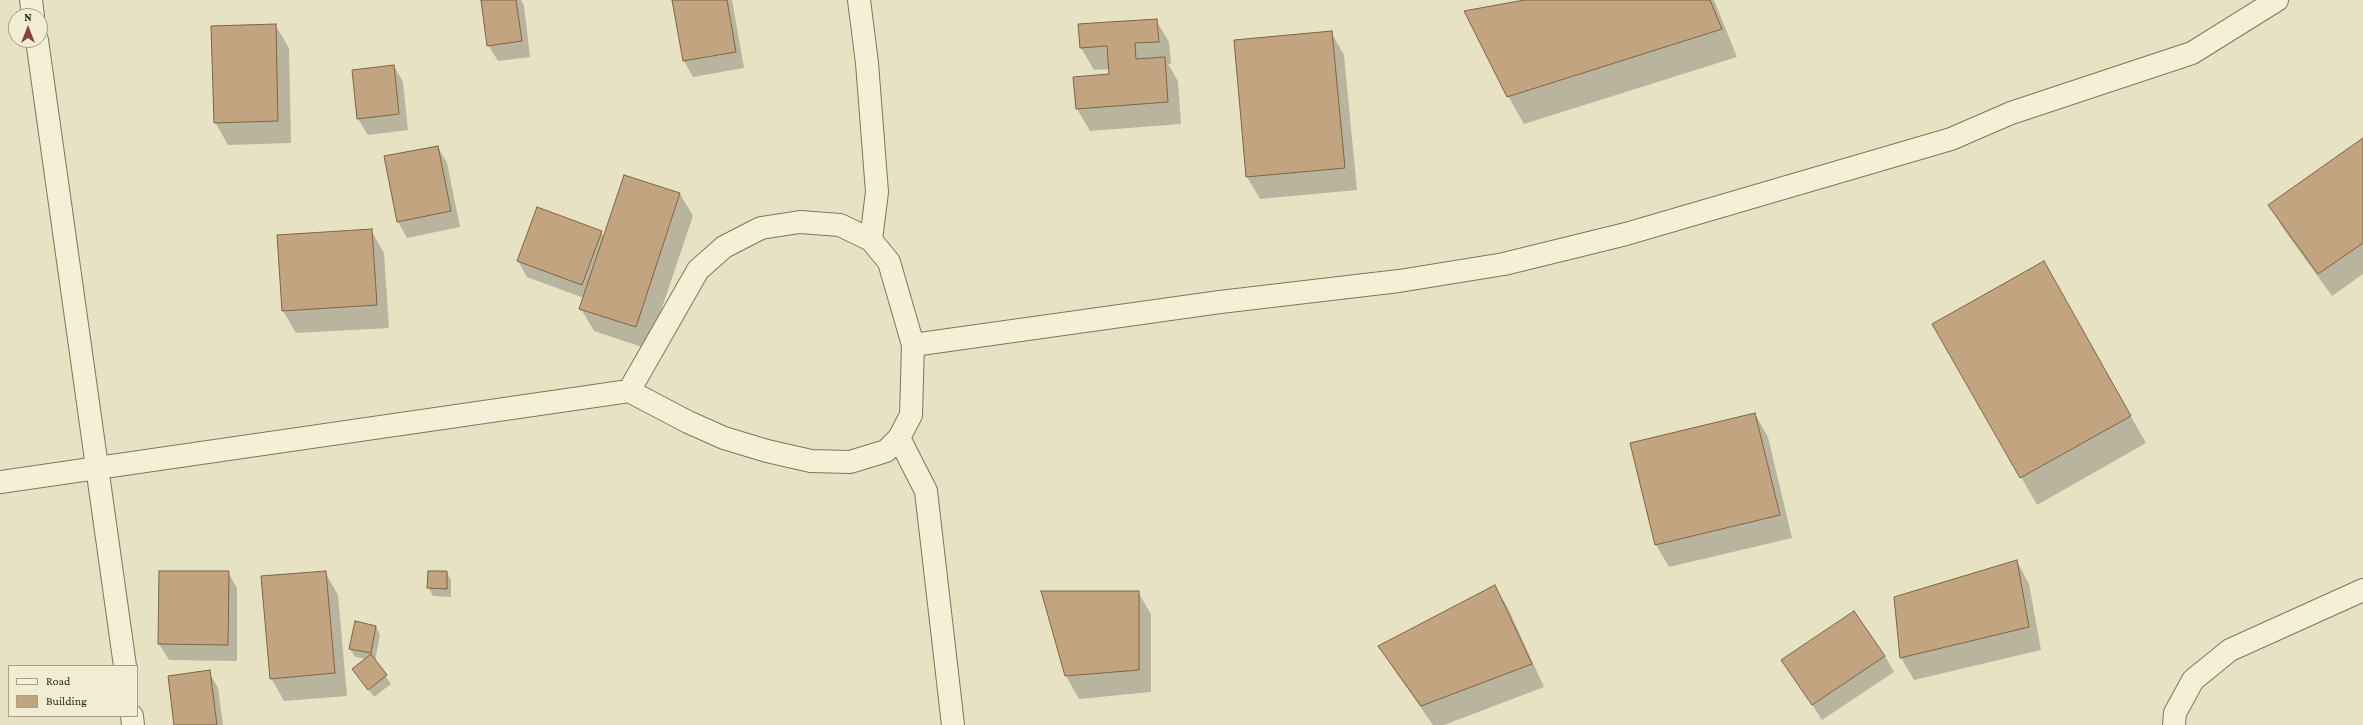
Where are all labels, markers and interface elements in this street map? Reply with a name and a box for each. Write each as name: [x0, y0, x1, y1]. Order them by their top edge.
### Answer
north arrow: [8, 8, 48, 48]
text: N: [24, 11, 32, 23]
legend: [8, 665, 138, 717]
text: Road: [46, 674, 70, 688]
text: Building: [46, 694, 87, 708]

